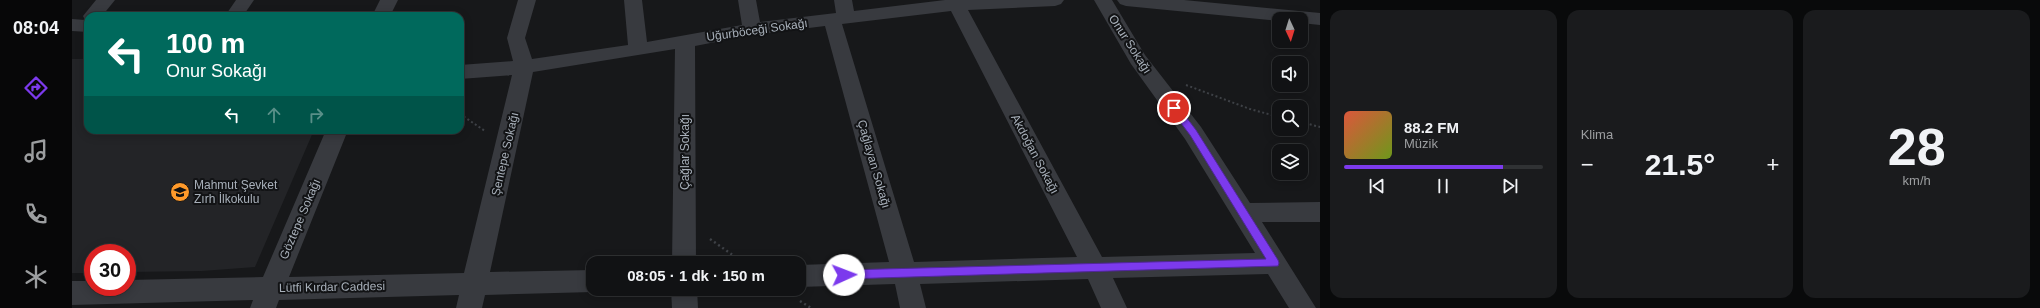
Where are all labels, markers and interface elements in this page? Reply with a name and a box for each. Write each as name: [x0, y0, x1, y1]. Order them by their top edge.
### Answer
street label: Onur Sokağı: [1106, 12, 1154, 76]
north arrow: [1272, 12, 1308, 48]
map controls: [1272, 12, 1308, 180]
street label: Uğurböceği Sokağı: [705, 16, 809, 44]
text: 08:04: [13, 18, 59, 38]
icon: left: [100, 28, 152, 80]
text: 100 m: [166, 28, 245, 59]
button: sound: [1272, 56, 1308, 92]
text: Onur Sokağı: [166, 61, 267, 81]
icon: directions: [22, 74, 50, 102]
pin: [1157, 91, 1191, 125]
icon: arrive: [1163, 97, 1185, 119]
button: search: [1272, 100, 1308, 136]
icon: left: [221, 104, 243, 126]
icon: ahead: [263, 104, 285, 126]
icon: right: [305, 104, 327, 126]
street label: Şentepe Sokağı: [489, 111, 521, 197]
street label: Akdoğan Sokağı: [1008, 112, 1062, 196]
street label: Çağlar Sokağı: [678, 114, 692, 190]
street label: Çağlayan Sokağı: [855, 118, 893, 210]
text: 28: [1888, 118, 1946, 176]
text: 88.2 FM: [1404, 119, 1459, 136]
text: Klima: [1581, 127, 1613, 142]
text: Müzik: [1404, 136, 1438, 151]
icon: music: [22, 137, 50, 165]
button: layers: [1272, 144, 1308, 180]
text: 21.5°: [1645, 148, 1715, 181]
text: −: [1581, 152, 1594, 177]
text: +: [1766, 152, 1779, 177]
text: km/h: [1903, 173, 1931, 188]
icon: previous: [1366, 175, 1388, 197]
icon: pause: [1432, 175, 1454, 197]
icon: next: [1499, 175, 1521, 197]
street label: Göztepe Sokağı: [277, 177, 323, 261]
place label: Mahmut Şevket Zırh İlkokulu: [194, 178, 278, 206]
school or university icon: Mahmut Şevket Zırh İlkokulu: [169, 181, 191, 203]
icon: phone: [22, 200, 50, 228]
speed limit sign: 30: [84, 244, 136, 296]
position arrow: [823, 254, 865, 296]
icon: climate: [22, 263, 50, 291]
text: 08:05 · 1 dk · 150 m: [627, 267, 765, 284]
street label: Lütfi Kırdar Caddesi: [279, 279, 385, 295]

